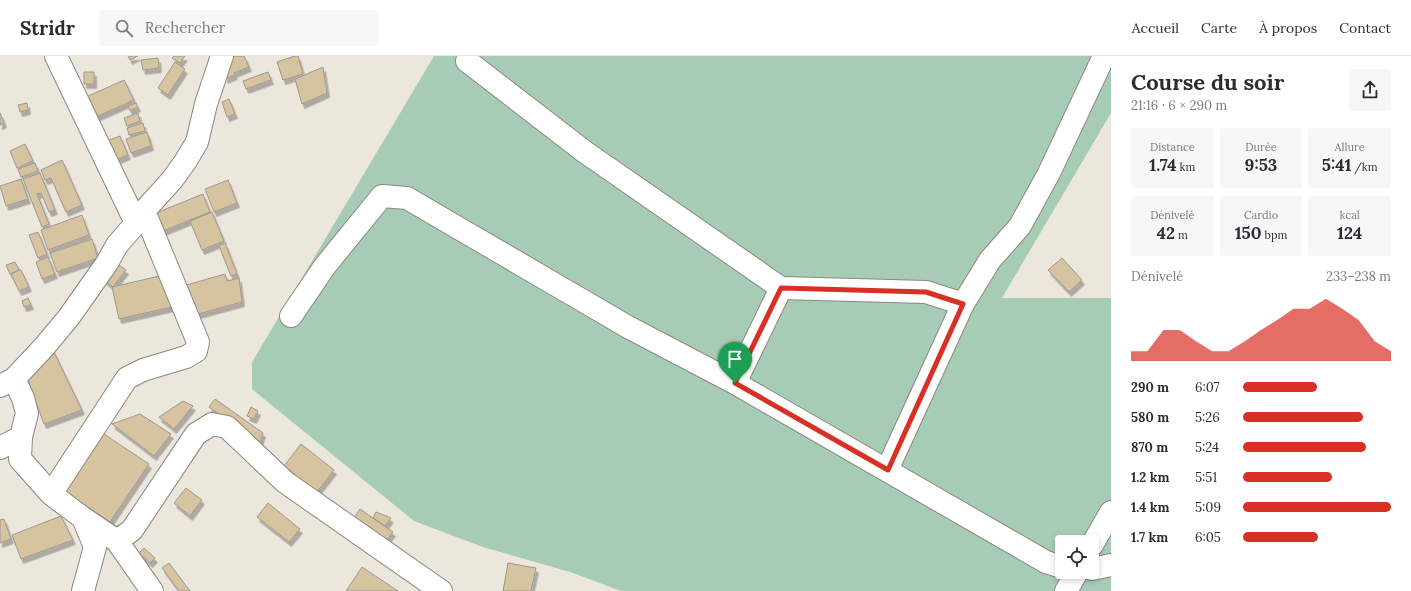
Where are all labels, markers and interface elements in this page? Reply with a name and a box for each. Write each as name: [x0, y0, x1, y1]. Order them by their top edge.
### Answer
search box: [99, 10, 379, 46]
text: Stridr: [20, 16, 75, 40]
icon: search: [113, 17, 135, 39]
text: Rechercher: [145, 18, 225, 37]
text: Accueil: [1132, 19, 1179, 37]
text: Carte: [1201, 19, 1237, 37]
text: À propos: [1259, 19, 1317, 37]
text: Contact: [1339, 19, 1391, 37]
text: Course du soir: [1131, 68, 1284, 96]
button: share: [1349, 69, 1391, 111]
text: 21:16 · 6 × 290 m: [1131, 97, 1227, 114]
text: Distance: [1150, 140, 1195, 154]
text: Durée: [1245, 140, 1277, 154]
text: Allure: [1335, 140, 1365, 154]
text: 1.74: [1149, 154, 1177, 176]
text: 9:53: [1245, 154, 1277, 176]
text: 5:41: [1322, 154, 1351, 176]
text: km: [1177, 160, 1195, 174]
text: /km: [1351, 160, 1378, 174]
text: Dénivelé: [1150, 208, 1195, 222]
text: Cardio: [1244, 208, 1278, 222]
text: kcal: [1339, 208, 1360, 222]
text: 42: [1157, 222, 1175, 244]
text: 150: [1235, 222, 1262, 244]
text: 124: [1337, 222, 1362, 244]
text: m: [1175, 228, 1188, 242]
text: bpm: [1262, 228, 1287, 242]
text: Dénivelé: [1131, 268, 1183, 285]
text: 233–238 m: [1326, 268, 1391, 285]
pin: [718, 342, 752, 383]
icon: arrive: [724, 348, 746, 370]
text: 290 m: [1131, 379, 1169, 396]
text: 6:07: [1195, 379, 1220, 396]
text: 580 m: [1131, 409, 1169, 426]
text: 5:26: [1195, 409, 1220, 426]
text: 870 m: [1131, 439, 1168, 456]
text: 5:24: [1195, 439, 1219, 456]
text: 1.2 km: [1131, 469, 1169, 486]
text: 5:51: [1195, 469, 1217, 486]
text: 1.4 km: [1131, 499, 1170, 516]
text: 5:09: [1195, 499, 1221, 516]
text: 1.7 km: [1131, 529, 1168, 546]
text: 6:05: [1195, 529, 1221, 546]
map controls: [1055, 535, 1099, 579]
button: locate: [1055, 535, 1099, 579]

